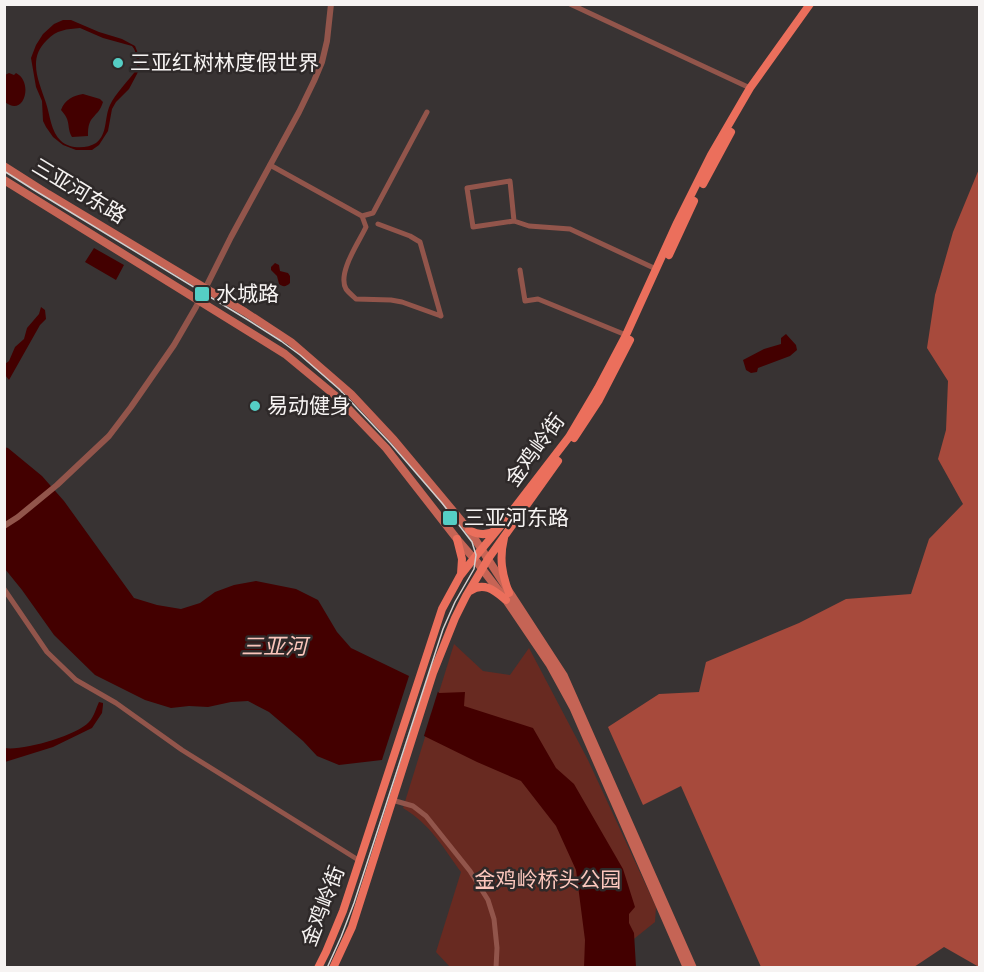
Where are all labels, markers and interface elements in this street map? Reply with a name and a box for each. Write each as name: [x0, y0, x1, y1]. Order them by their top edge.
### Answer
place label: 三亚红树林度假世界: [130, 51, 319, 78]
marker: 三亚红树林度假世界: [111, 56, 125, 70]
street label: 三亚河东路: [26, 154, 130, 231]
place label: 水城路: [216, 282, 279, 309]
marker: 水城路: [193, 285, 211, 303]
place label: 易动健身: [267, 394, 351, 421]
marker: 易动健身: [248, 399, 262, 413]
street label: 金鸡岭街: [501, 409, 572, 493]
place label: 三亚河东路: [464, 506, 569, 533]
marker: 三亚河东路: [441, 509, 459, 527]
water label: 三亚河: [241, 635, 311, 662]
street label: 金鸡岭街: [297, 862, 352, 951]
park label: 金鸡岭桥头公园: [475, 868, 622, 895]

